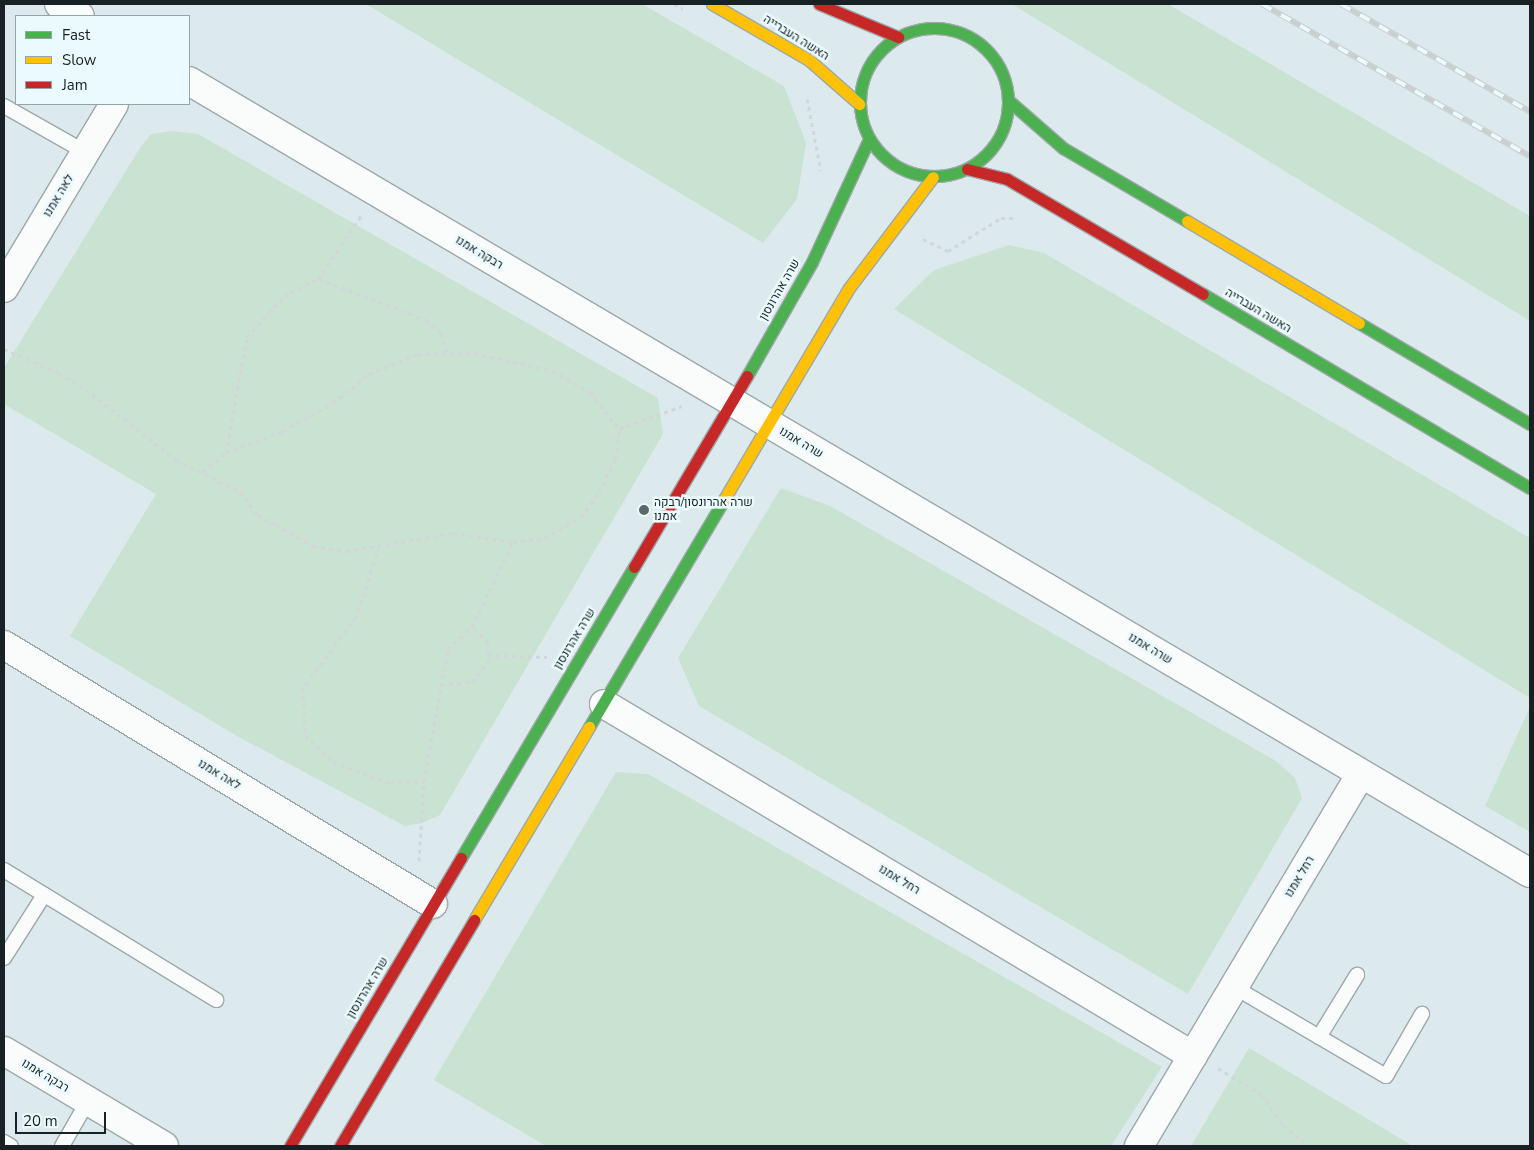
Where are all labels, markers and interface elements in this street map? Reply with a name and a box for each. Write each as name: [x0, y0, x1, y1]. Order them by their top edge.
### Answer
street label: האשה העברייה: [760, 12, 832, 64]
legend: [15, 15, 190, 105]
text: Fast: [62, 25, 90, 45]
text: Slow: [62, 50, 96, 70]
text: Jam: [62, 75, 88, 95]
street label: לאה אמנו: [41, 172, 77, 220]
street label: רבקה אמנו: [453, 233, 505, 273]
street label: שרה אהרונסון: [757, 257, 803, 323]
street label: האשה העברייה: [1222, 286, 1294, 336]
street label: שרה אמנו: [776, 424, 826, 462]
place label: שרה אהרונסון/רבקה אמנו: [654, 496, 753, 524]
marker: שרה אהרונסון/רבקה אמנו: [638, 504, 650, 516]
street label: שרה אהרונסון: [551, 606, 599, 672]
street label: שרה אמנו: [1125, 630, 1175, 668]
street label: לאה אמנו: [195, 757, 243, 793]
street label: רחל אמנו: [1282, 854, 1318, 900]
street label: רחל אמנו: [876, 862, 922, 898]
street label: שרה אהרונסון: [344, 955, 392, 1021]
street label: רבקה אמנו: [19, 1056, 71, 1096]
scale bar: [18, 1102, 109, 1134]
text: 20 m: [23, 1111, 58, 1131]

